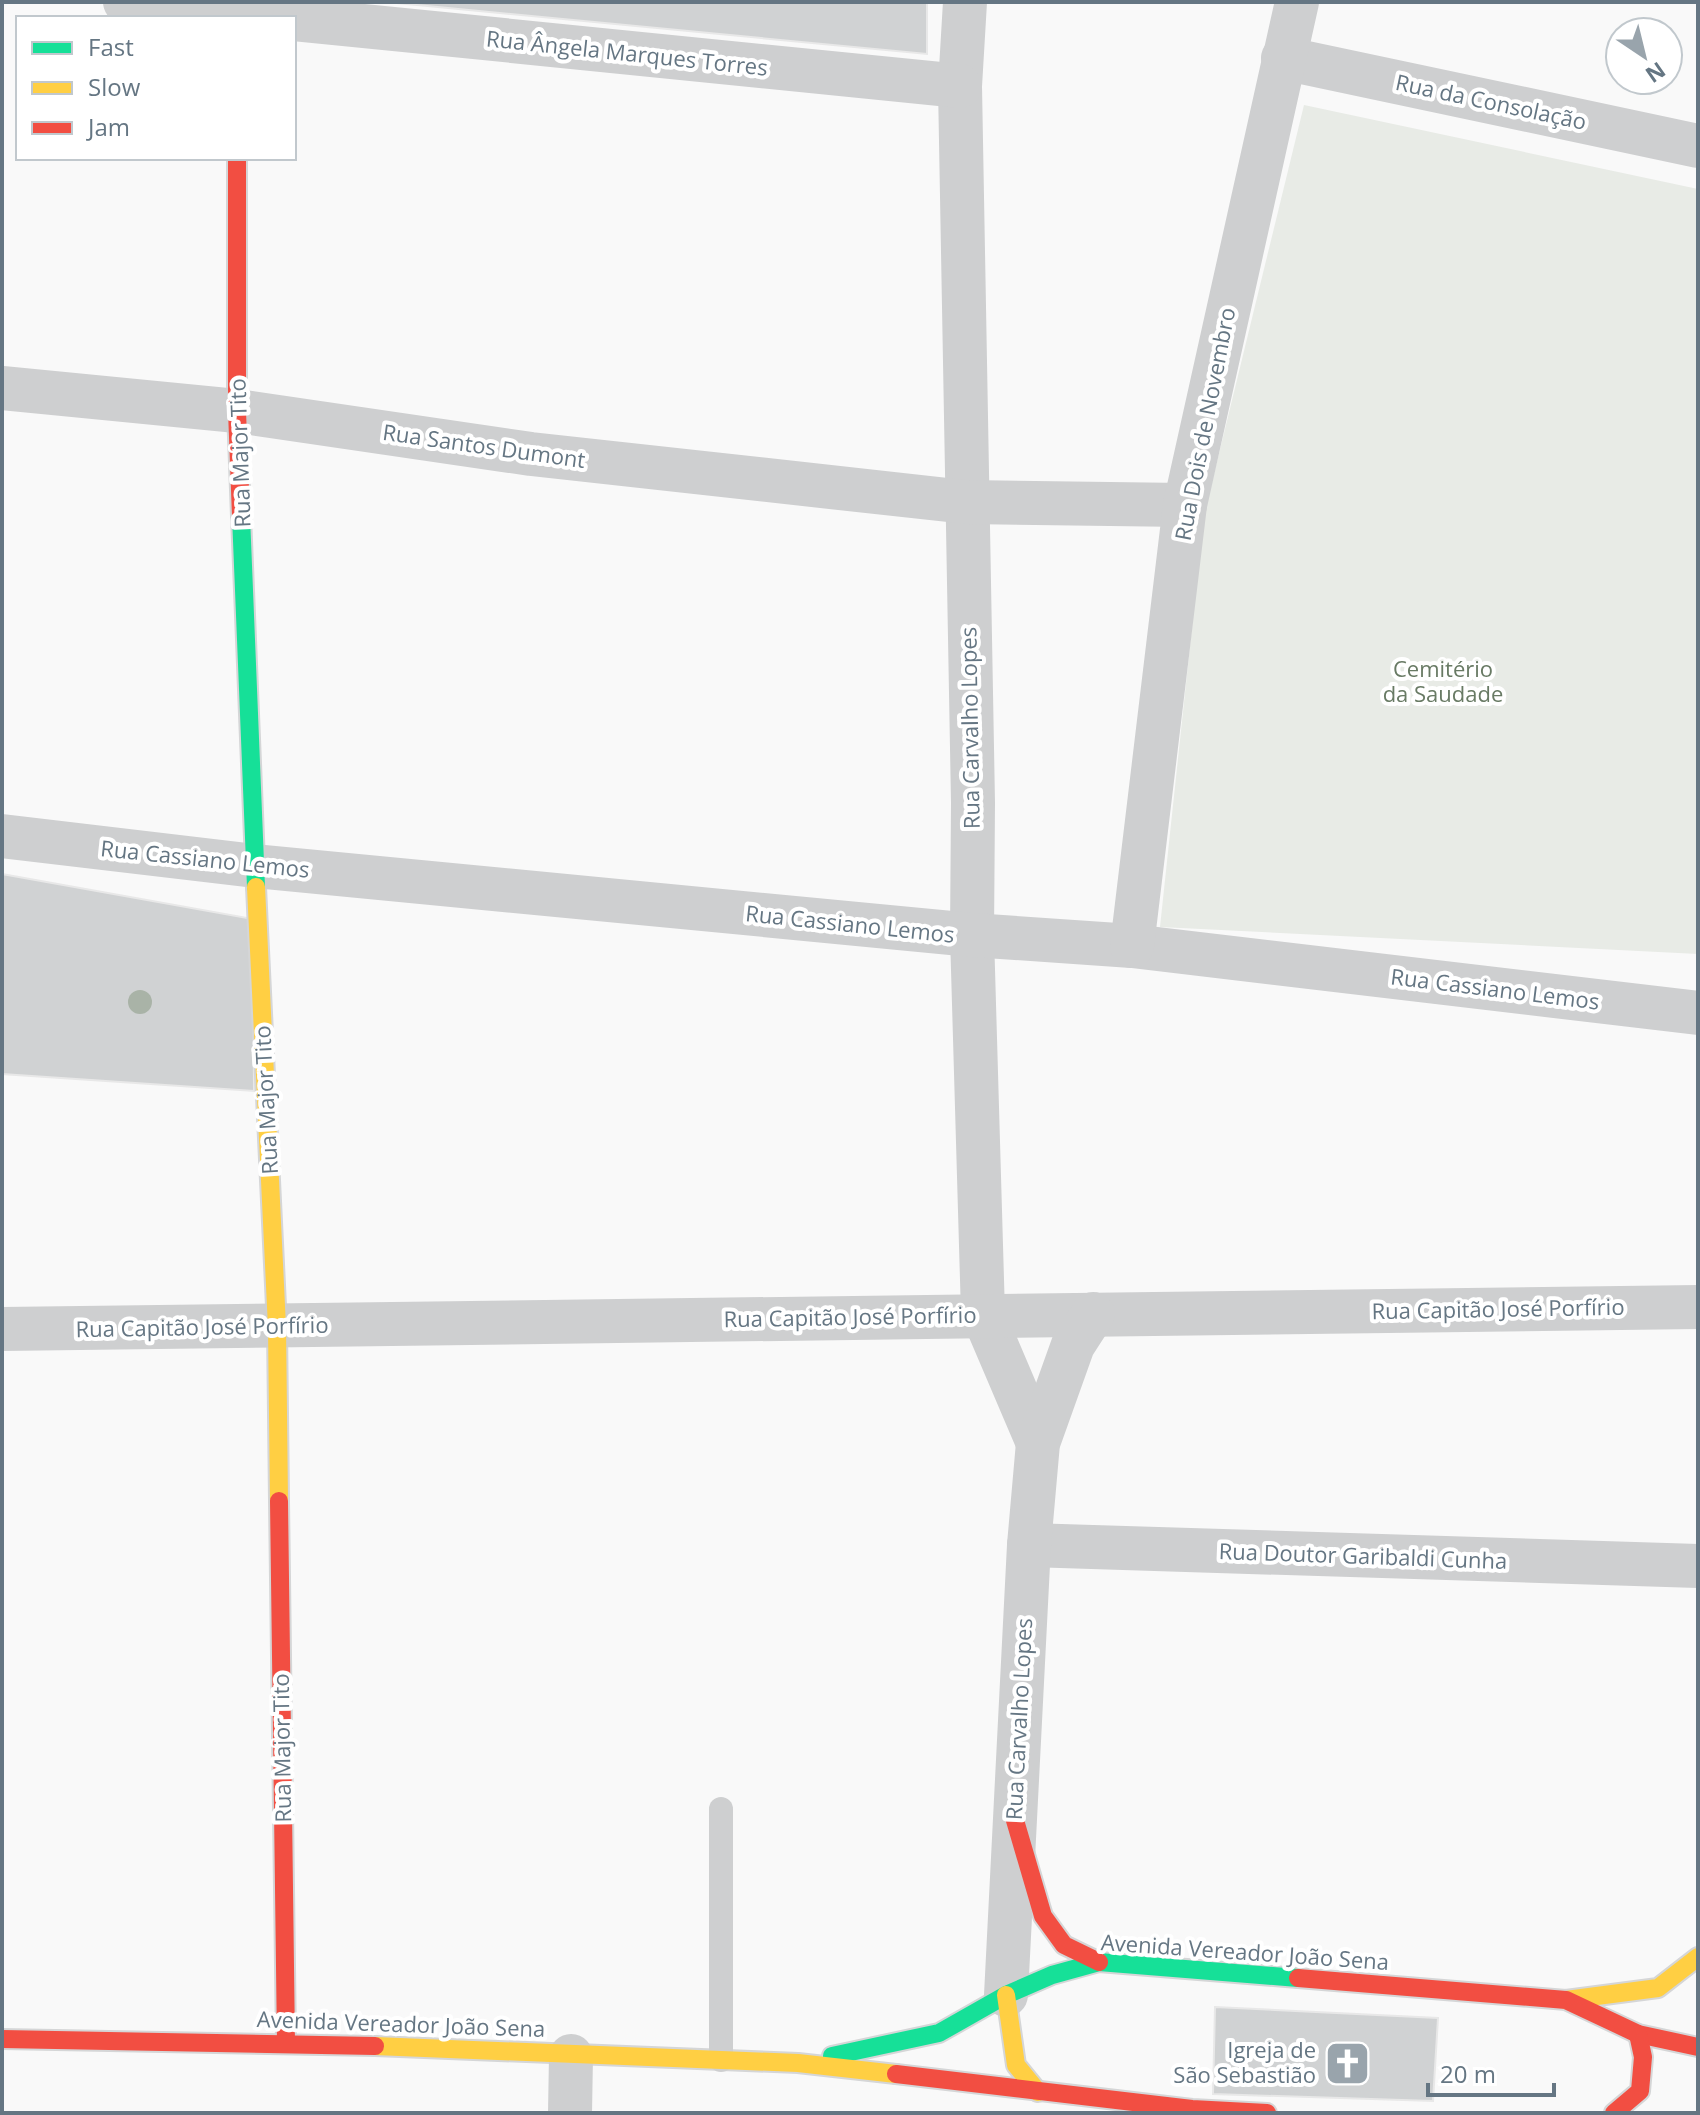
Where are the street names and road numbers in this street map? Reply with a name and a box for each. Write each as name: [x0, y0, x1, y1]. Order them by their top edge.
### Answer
street label: Rua Ângela Marques Torres: [485, 22, 769, 82]
street label: Rua da Consolação: [1393, 66, 1589, 136]
street label: Rua Dois de Novembro: [1167, 305, 1241, 543]
street label: Rua Major Tito: [221, 378, 257, 528]
street label: Rua Santos Dumont: [381, 416, 588, 474]
street label: Rua Carvalho Lopes: [952, 627, 986, 829]
street label: Rua Cassiano Lemos: [99, 832, 311, 884]
street label: Rua Cassiano Lemos: [744, 897, 956, 949]
street label: Rua Cassiano Lemos: [1389, 960, 1601, 1016]
street label: Rua Major Tito: [246, 1025, 284, 1175]
street label: Rua Capitão José Porfírio: [1371, 1291, 1625, 1325]
street label: Rua Capitão José Porfírio: [723, 1299, 977, 1333]
street label: Rua Capitão José Porfírio: [75, 1309, 329, 1343]
street label: Rua Doutor Garibaldi Cunha: [1218, 1535, 1508, 1575]
street label: Rua Carvalho Lopes: [998, 1617, 1038, 1821]
street label: Rua Major Tito: [265, 1673, 297, 1823]
street label: Avenida Vereador João Sena: [1100, 1926, 1390, 1976]
street label: Avenida Vereador João Sena: [256, 2003, 546, 2043]

